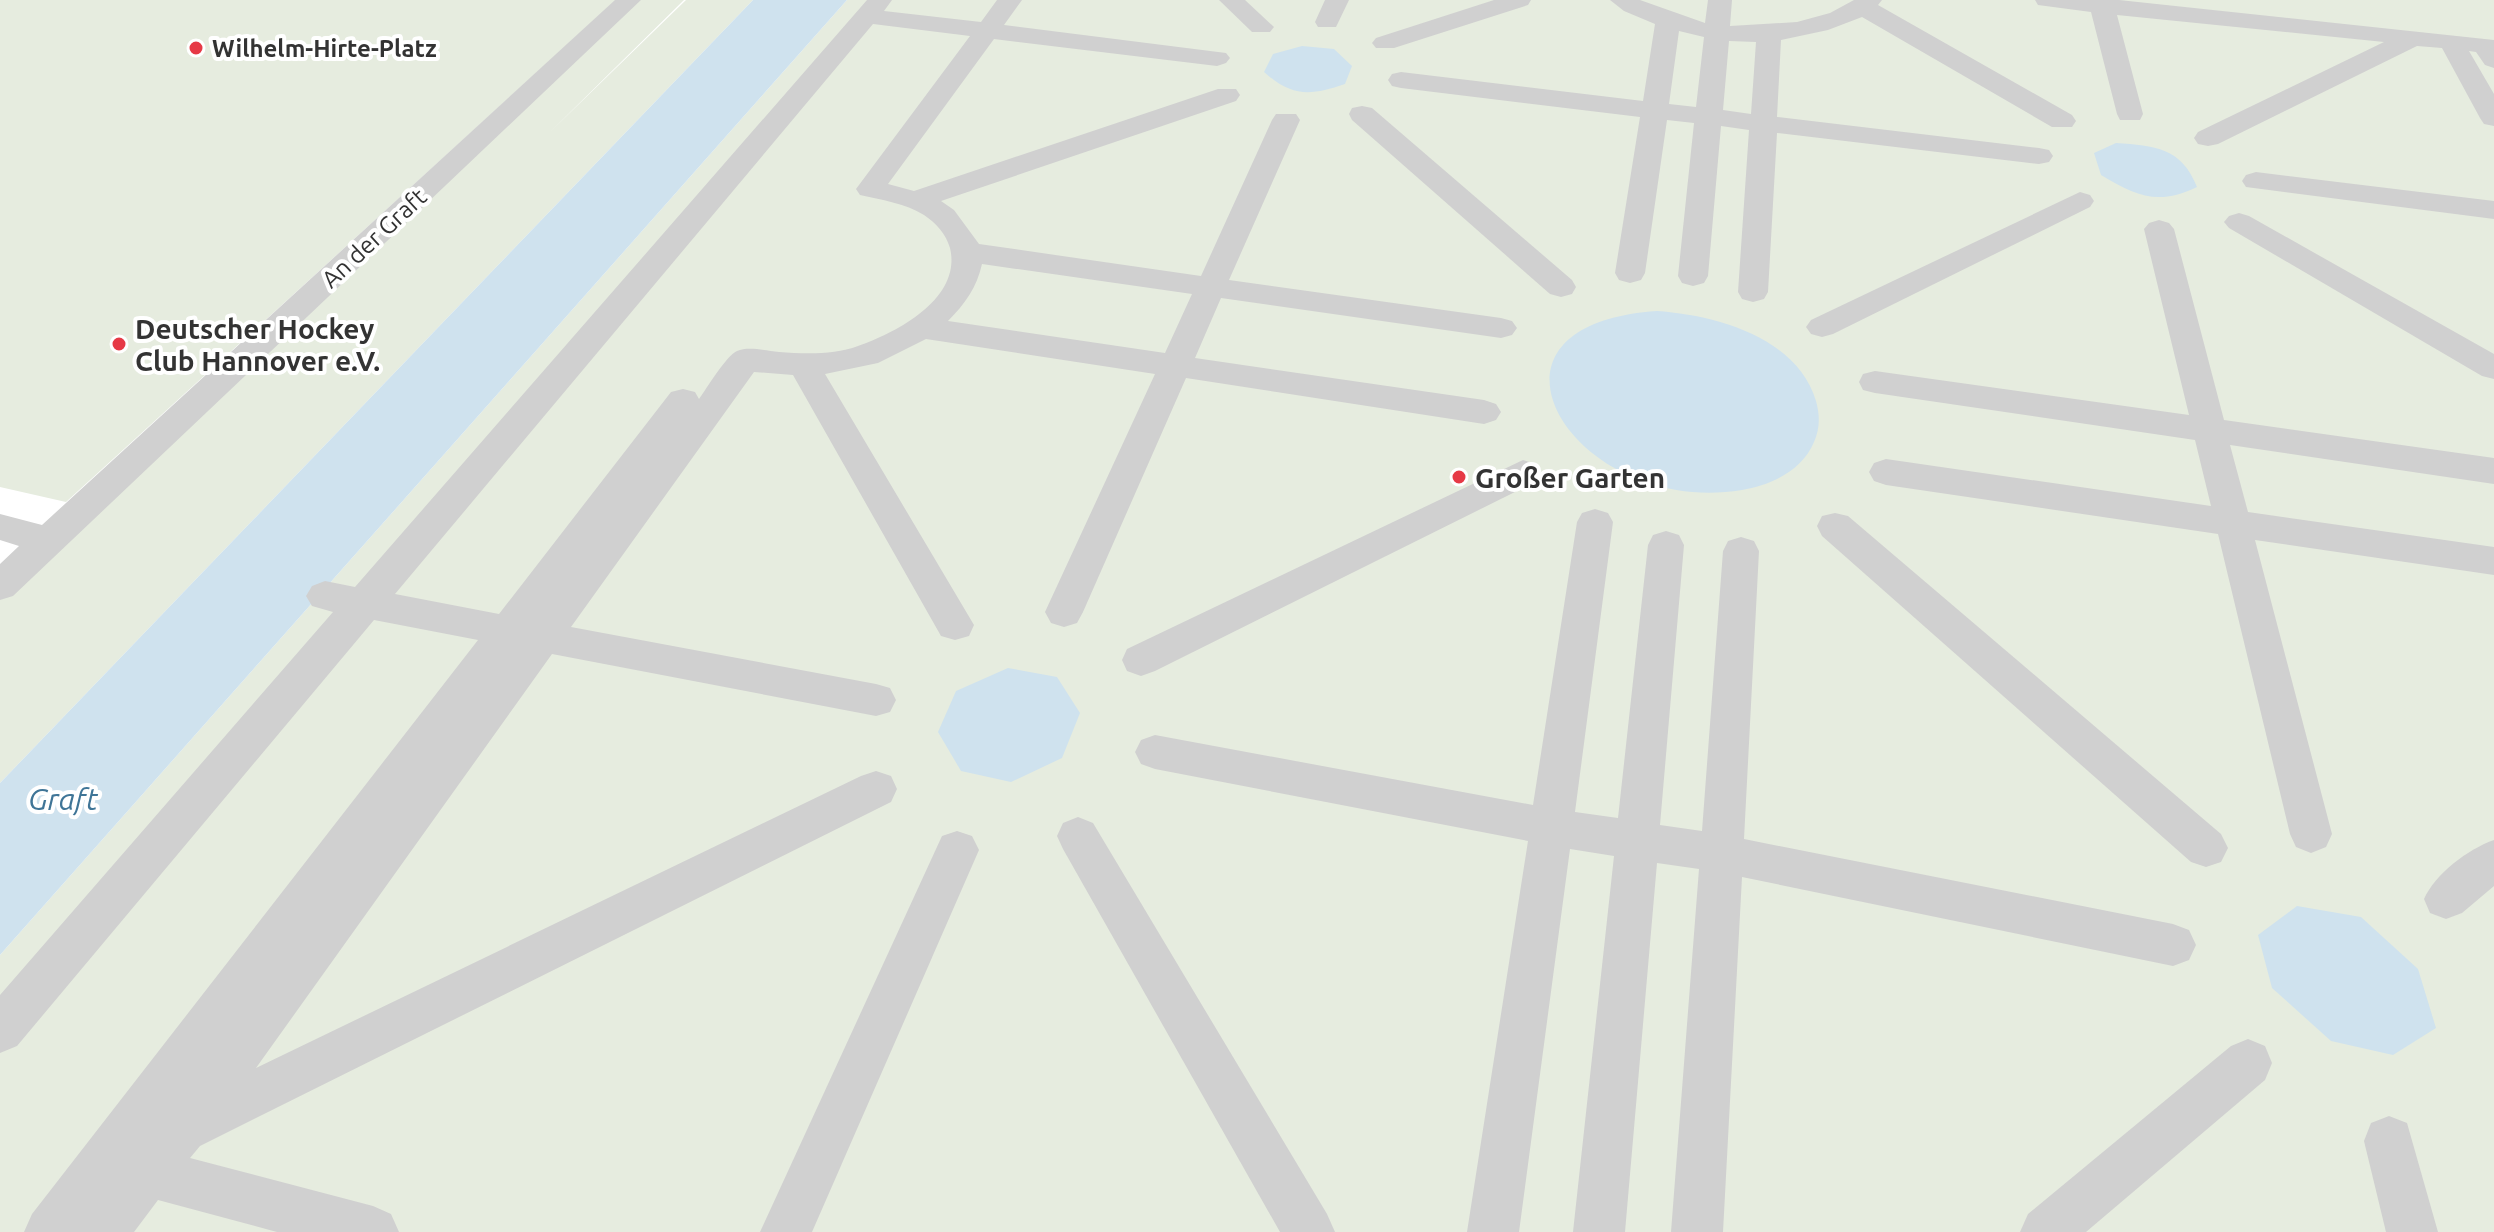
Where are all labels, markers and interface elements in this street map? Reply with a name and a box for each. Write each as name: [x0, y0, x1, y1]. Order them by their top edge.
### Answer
place label: Wilhelm-Hirte-Platz: [212, 35, 437, 62]
marker: Wilhelm-Hirte-Platz: [187, 39, 205, 57]
street label: An der Graft: [316, 183, 432, 293]
place label: Deutscher Hockey Club Hannover e.V.: [135, 313, 380, 376]
marker: Deutscher Hockey Club Hannover e.V.: [110, 335, 128, 353]
place label: Großer Garten: [1475, 462, 1665, 493]
marker: Großer Garten: [1450, 468, 1468, 486]
water label: Graft: [28, 782, 98, 816]

